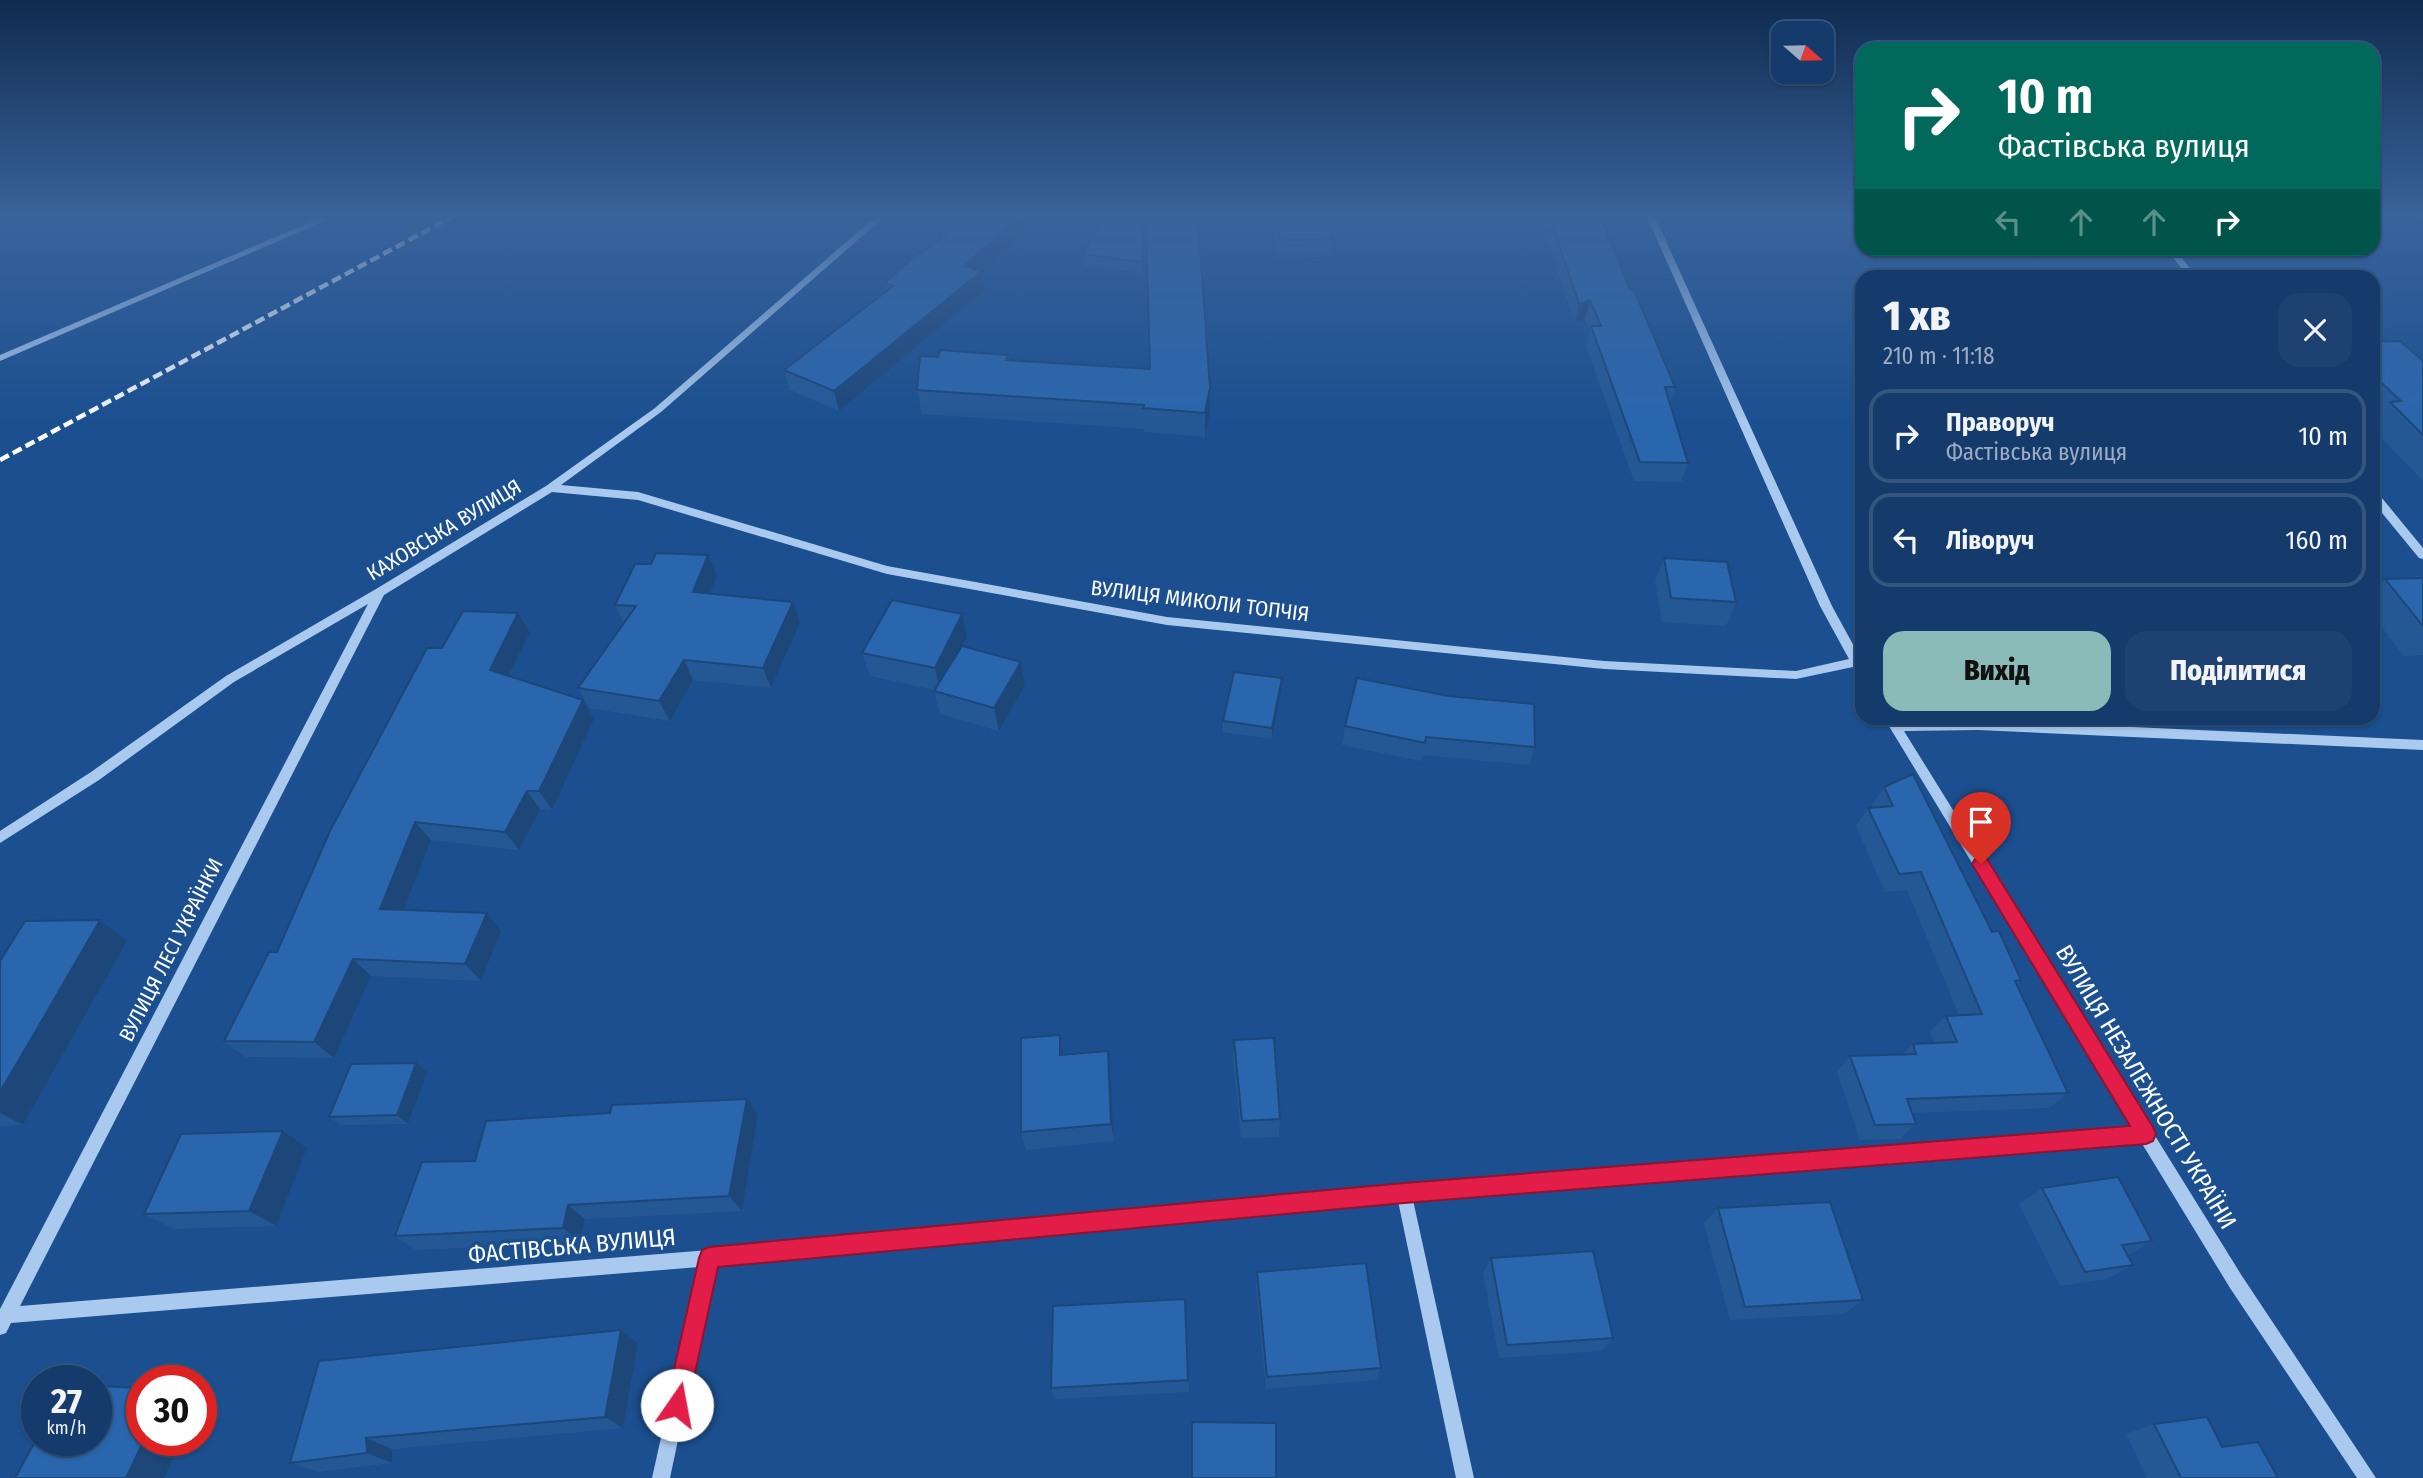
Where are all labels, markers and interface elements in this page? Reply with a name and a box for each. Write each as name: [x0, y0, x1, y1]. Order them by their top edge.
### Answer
north arrow: [1771, 21, 1834, 84]
map controls: [1771, 21, 1834, 84]
text: 10 m: [1998, 67, 2093, 126]
icon: right: [1883, 70, 1974, 161]
text: Фастівська вулиця: [1998, 127, 2250, 165]
icon: left: [1989, 203, 2027, 241]
icon: ahead: [2062, 203, 2100, 241]
icon: ahead: [2135, 203, 2173, 241]
icon: right: [2208, 203, 2246, 241]
text: 1 хв: [1883, 291, 1951, 341]
button: close: [2278, 293, 2352, 367]
text: 210 m · 11:18: [1883, 342, 1994, 370]
text: Праворуч: [1946, 407, 2055, 438]
icon: right: [1887, 417, 1925, 455]
text: 10 m: [2298, 421, 2348, 452]
text: Фастівська вулиця: [1946, 438, 2127, 466]
street label: КАХОВСЬКА ВУЛИЦЯ: [362, 474, 526, 586]
icon: left: [1887, 521, 1925, 559]
text: Ліворуч: [1946, 525, 2034, 556]
text: 160 m: [2285, 525, 2348, 556]
street label: ВУЛИЦЯ МИКОЛИ ТОПЧІЯ: [1089, 575, 1311, 627]
button: Вихід: [1883, 631, 2111, 711]
button: Поділитися: [2125, 631, 2352, 711]
pin: [1951, 792, 2011, 864]
icon: arrive: [1962, 803, 2000, 841]
street label: ВУЛИЦЯ ЛЕСІ УКРАЇНКИ: [113, 854, 229, 1046]
street label: ВУЛИЦЯ НЕЗАЛЕЖНОСТІ УКРАЇНИ: [2050, 940, 2242, 1234]
street label: ФАСТІВСЬКА ВУЛИЦЯ: [467, 1223, 677, 1269]
speed limit sign: 30: [126, 1365, 217, 1456]
position arrow: [640, 1368, 714, 1442]
text: 27: [51, 1380, 82, 1422]
text: km/h: [46, 1417, 87, 1439]

